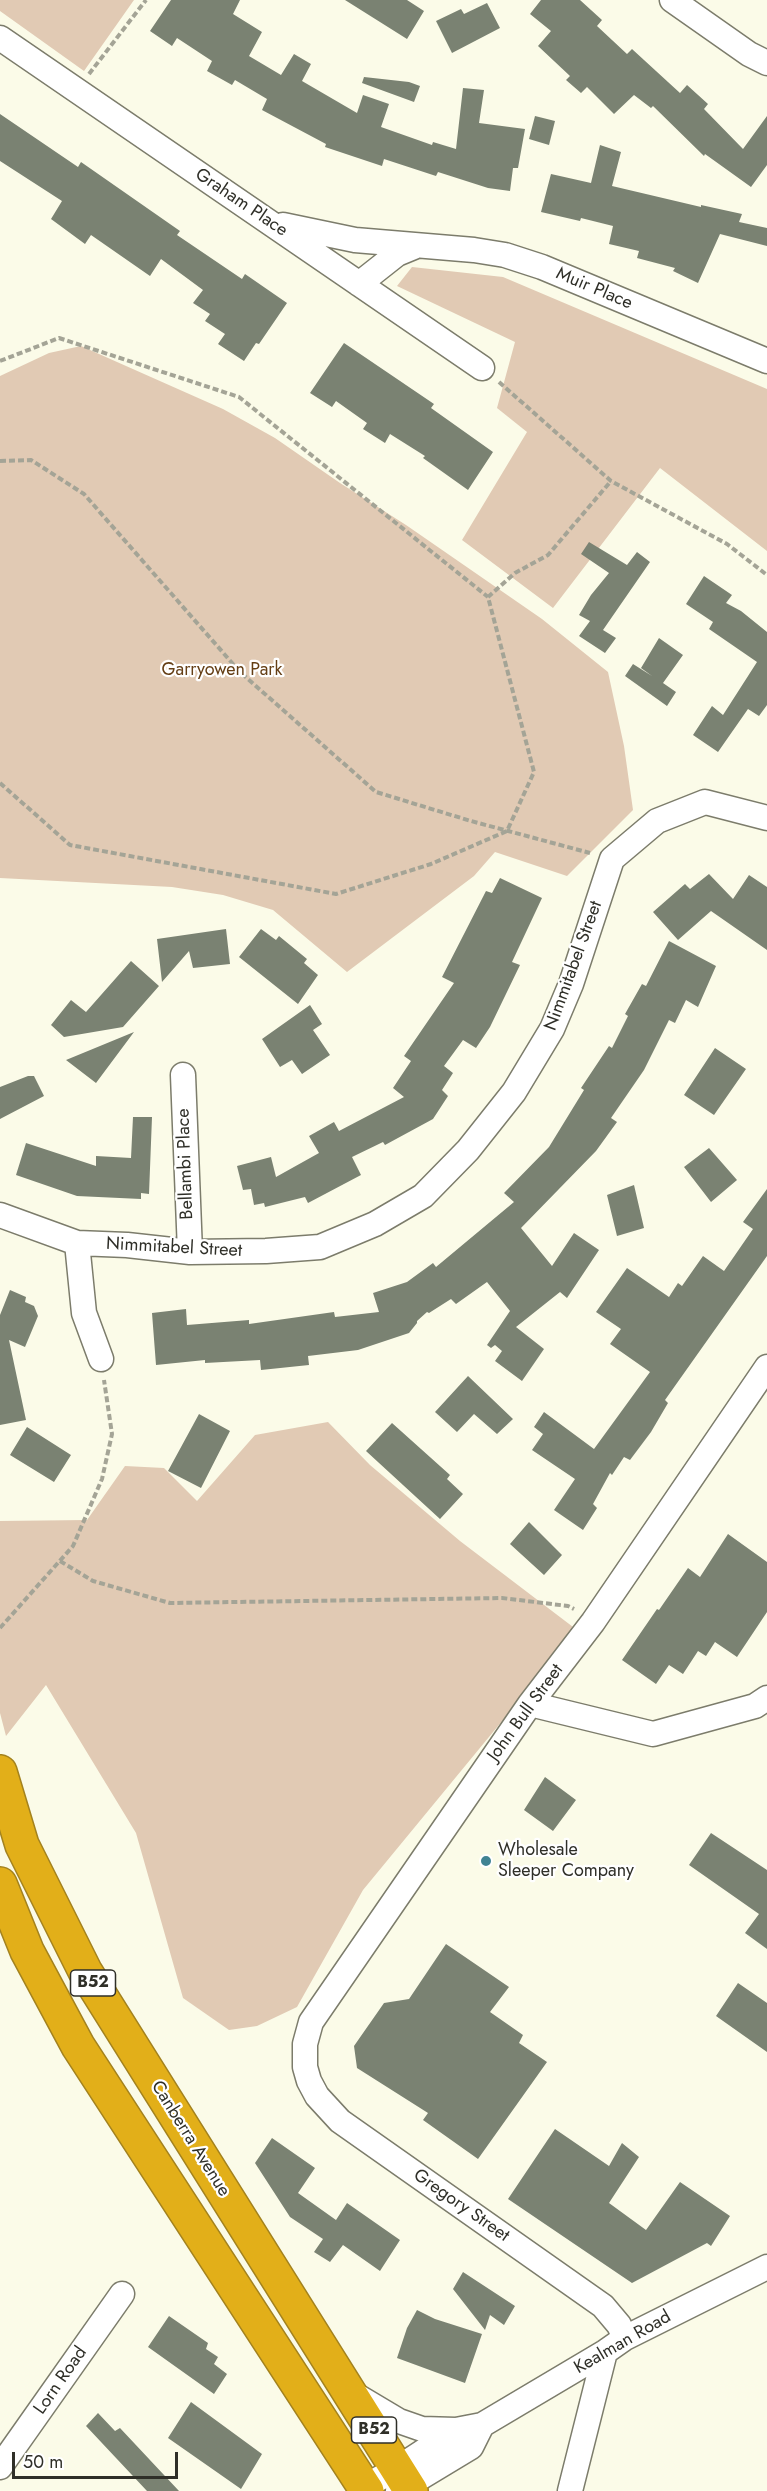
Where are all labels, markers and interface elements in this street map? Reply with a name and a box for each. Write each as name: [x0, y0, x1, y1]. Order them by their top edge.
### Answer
street label: Graham Place: [191, 164, 291, 242]
street label: Muir Place: [553, 263, 635, 315]
park label: Garryowen Park: [162, 660, 282, 682]
street label: Nimmitabel Street: [541, 898, 607, 1034]
street label: Bellambi Place: [173, 1108, 199, 1220]
street label: Nimmitabel Street: [105, 1234, 243, 1262]
street label: John Bull Street: [484, 1660, 568, 1766]
place label: Wholesale Sleeper Company: [498, 1840, 634, 1882]
marker: Wholesale Sleeper Company: [479, 1854, 493, 1868]
road number: B52: [70, 1970, 116, 1996]
street label: Canberra Avenue: [146, 2077, 234, 2201]
street label: Gregory Street: [409, 2165, 513, 2247]
street label: Kealman Road: [571, 2307, 675, 2379]
street label: Lorn Road: [30, 2343, 92, 2419]
road number: B52: [352, 2417, 397, 2443]
scale bar: [15, 2440, 182, 2478]
text: 50 m: [23, 2449, 63, 2475]

